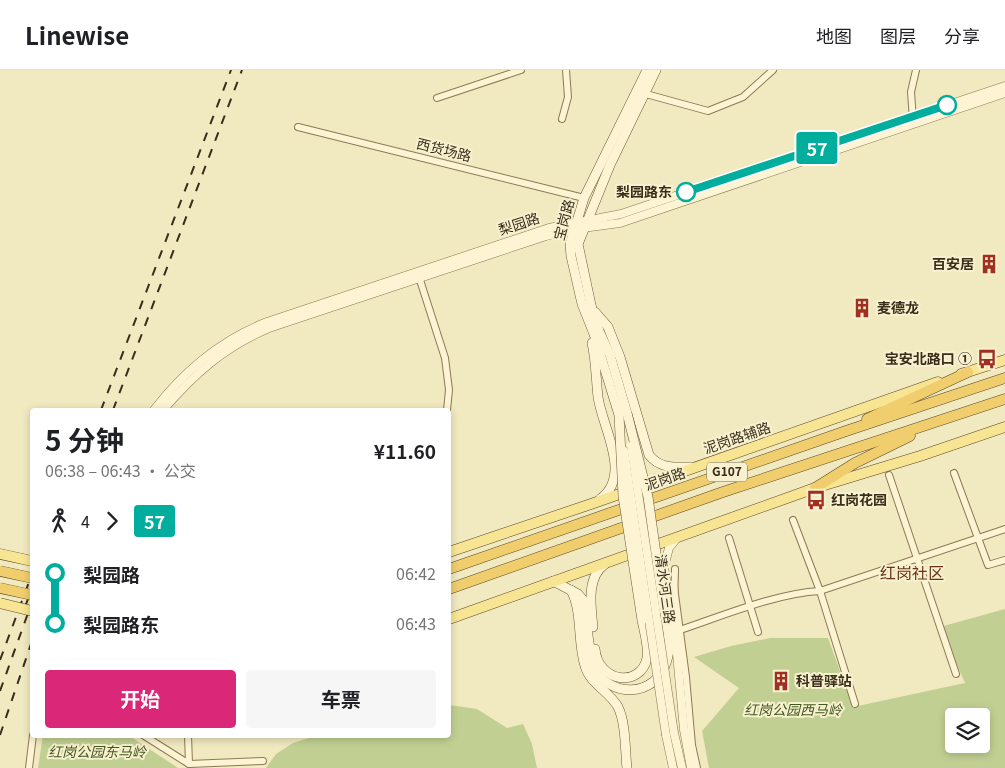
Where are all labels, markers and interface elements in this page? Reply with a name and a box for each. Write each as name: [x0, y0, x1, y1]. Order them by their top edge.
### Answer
text: Linewise: [25, 17, 129, 52]
text: 地图: [816, 22, 852, 48]
text: 图层: [880, 22, 916, 48]
text: 分享: [944, 22, 980, 48]
unlabelled marker: [937, 95, 957, 115]
line badge: 57: [794, 132, 840, 164]
street label: 西货场路: [415, 133, 474, 166]
text: 57: [806, 135, 828, 161]
place label: 梨园路东: [616, 181, 672, 201]
marker: 梨园路东: [676, 182, 696, 202]
street label: 宝岗路: [548, 197, 578, 243]
street label: 梨园路: [496, 207, 542, 239]
place label: 百安居: [932, 253, 974, 273]
building icon: 百安居: [978, 253, 1000, 275]
building icon: 麦德龙: [851, 297, 873, 319]
place label: 麦德龙: [877, 297, 919, 317]
place label: 宝安北路口 ①: [885, 348, 972, 368]
bus stop icon: 宝安北路口 ①: [976, 348, 998, 370]
street label: 泥岗路辅路: [700, 416, 773, 458]
text: 5 分钟: [45, 419, 124, 459]
text: ¥11.60: [374, 437, 436, 464]
text: 06:38 – 06:43 · 公交: [45, 458, 196, 482]
street label: 泥岗路: [642, 462, 688, 494]
road number: G107: [707, 462, 747, 482]
bus stop icon: 红岗花园: [805, 489, 827, 511]
place label: 红岗花园: [831, 489, 887, 509]
icon: walk: [45, 507, 73, 535]
icon: forward: [98, 507, 126, 535]
text: 57: [144, 508, 165, 534]
text: 4: [81, 509, 90, 533]
street label: 清水河三路: [651, 553, 681, 625]
text: 梨园路: [83, 560, 140, 587]
district label: 红岗社区: [880, 560, 944, 584]
text: 06:42: [396, 561, 436, 585]
text: 梨园路东: [83, 610, 159, 637]
text: 06:43: [396, 611, 436, 635]
button: 开始: [45, 670, 236, 728]
button: 车票: [246, 670, 436, 728]
building icon: 科普驿站: [770, 670, 792, 692]
place label: 科普驿站: [796, 670, 852, 690]
park label: 红岗公园西马岭: [744, 699, 844, 719]
map controls: [945, 708, 990, 753]
button: layers: [945, 708, 990, 753]
park label: 红岗公园东马岭: [48, 741, 148, 761]

